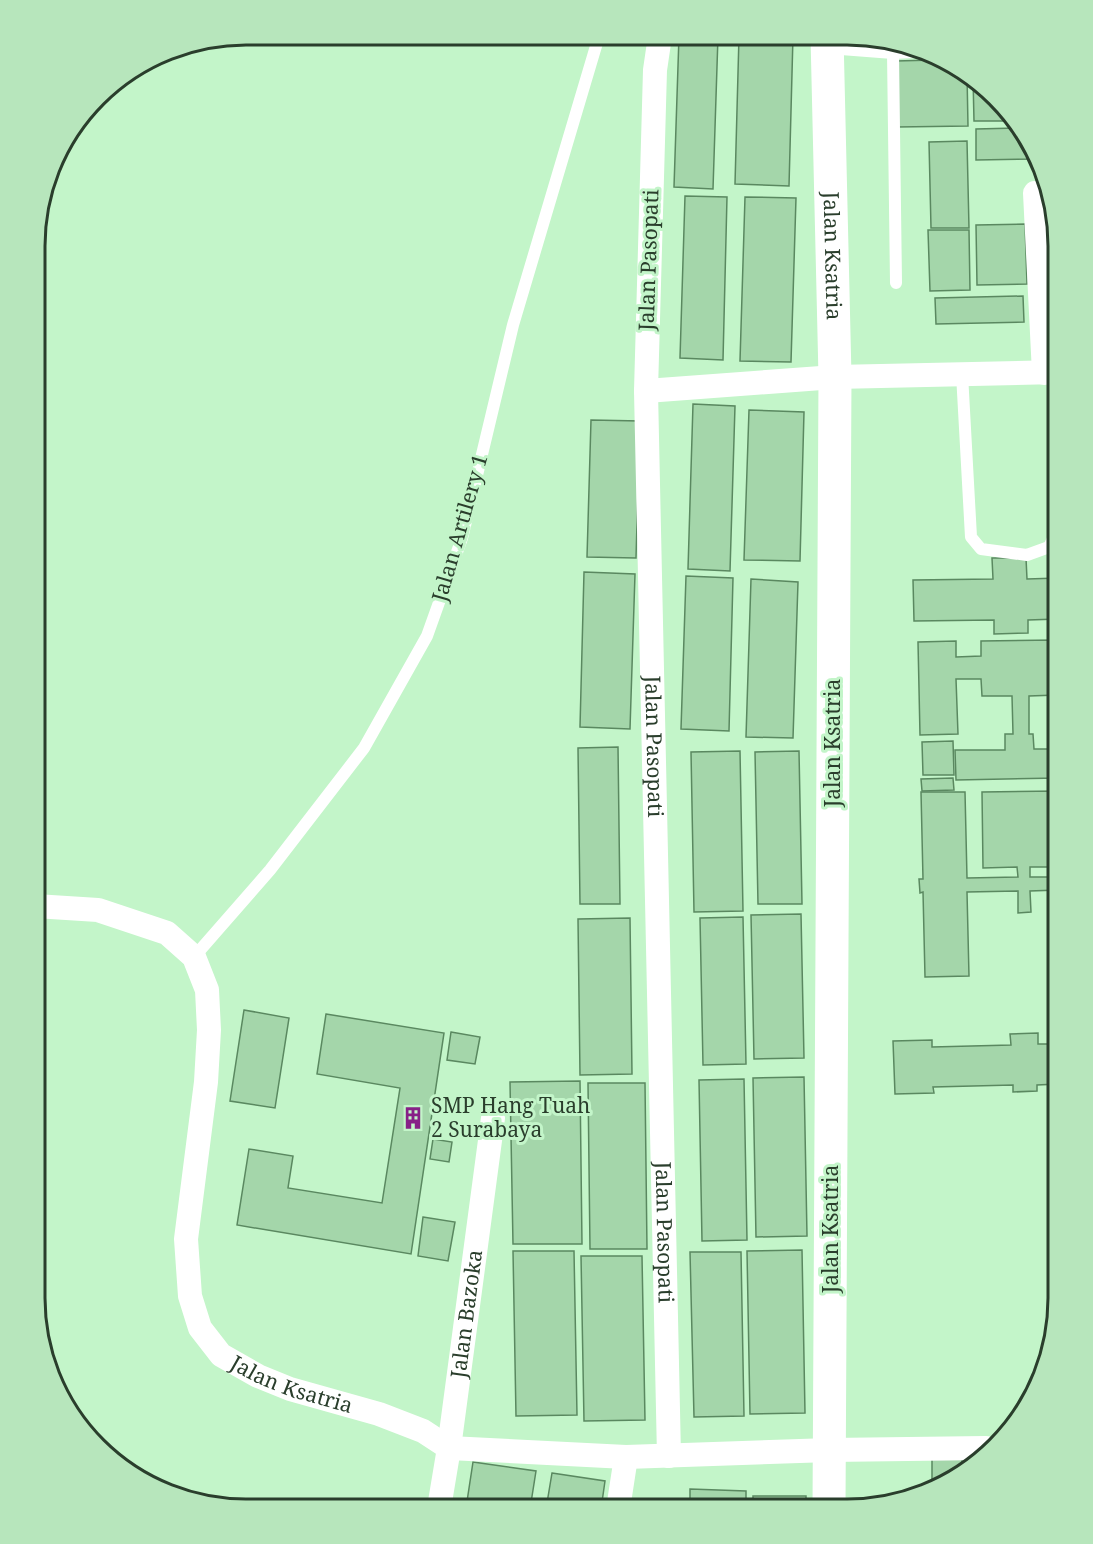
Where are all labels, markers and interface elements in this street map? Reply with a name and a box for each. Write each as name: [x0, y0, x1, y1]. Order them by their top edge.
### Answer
street label: Jalan Pasopati: [632, 188, 664, 332]
street label: Jalan Ksatria: [818, 190, 849, 321]
street label: Jalan Artilery 1: [424, 451, 493, 606]
street label: Jalan Pasopati: [639, 674, 670, 818]
street label: Jalan Ksatria: [818, 679, 846, 808]
place label: SMP Hang Tuah 2 Surabaya: [431, 1091, 590, 1143]
building icon: SMP Hang Tuah 2 Surabaya: [400, 1105, 426, 1131]
street label: Jalan Pasopati: [650, 1160, 681, 1304]
street label: Jalan Ksatria: [816, 1165, 844, 1294]
street label: Jalan Bazoka: [443, 1248, 488, 1381]
street label: Jalan Ksatria: [225, 1348, 356, 1419]

